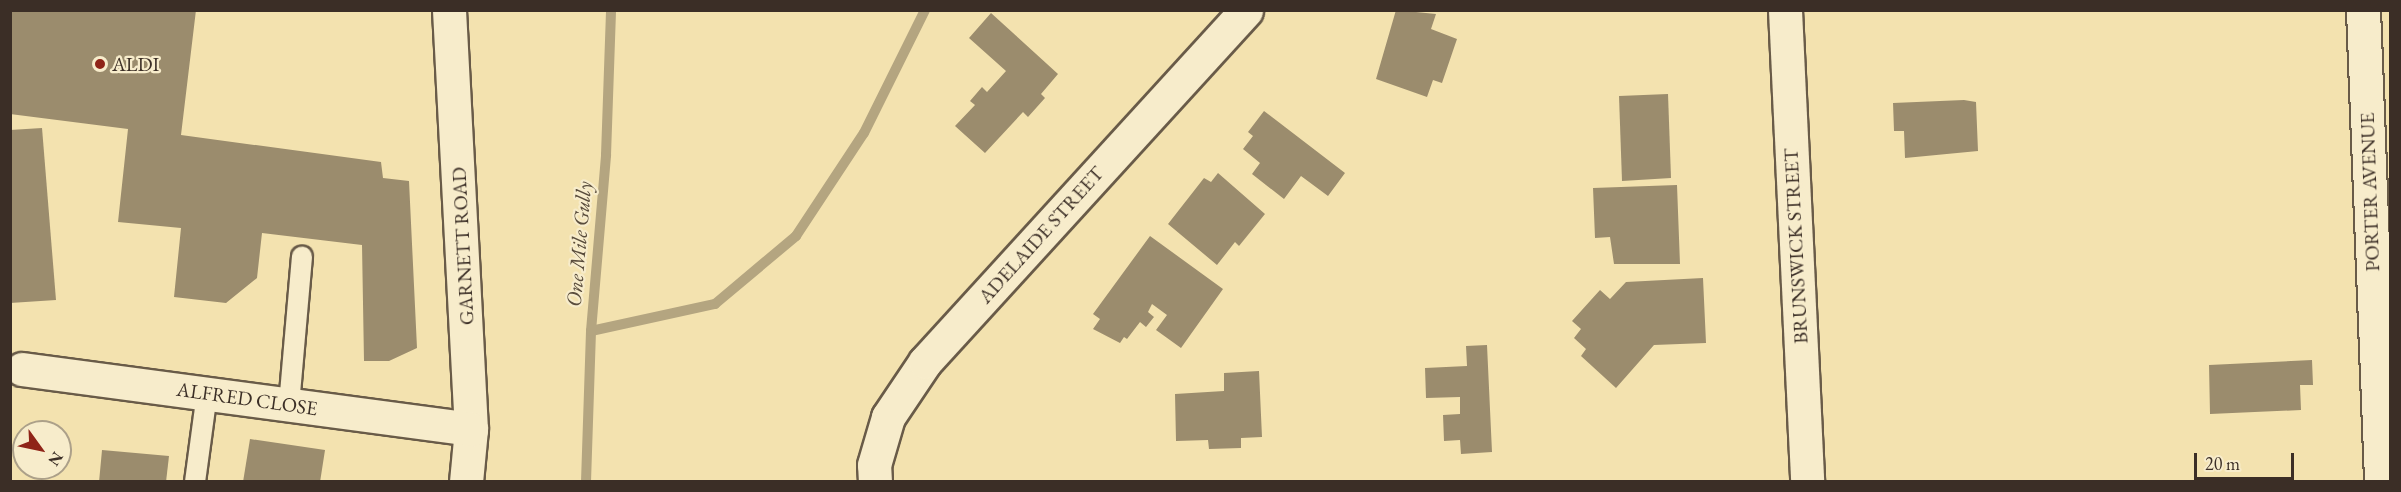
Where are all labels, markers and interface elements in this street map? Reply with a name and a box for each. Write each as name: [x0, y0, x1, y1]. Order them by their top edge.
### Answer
place label: ALDI: [112, 52, 159, 76]
marker: ALDI: [93, 57, 107, 71]
street label: PORTER AVENUE: [2355, 112, 2385, 272]
street label: BRUNSWICK STREET: [1779, 148, 1813, 344]
street label: ADELAIDE STREET: [973, 162, 1109, 308]
street label: GARNETT ROAD: [447, 166, 479, 326]
water label: One Mile Gully: [561, 180, 597, 308]
street label: ALFRED CLOSE: [175, 377, 319, 421]
north arrow: [12, 420, 72, 480]
scale bar: [2197, 441, 2298, 479]
text: N: [44, 448, 68, 470]
text: 20 m: [2205, 452, 2240, 475]

